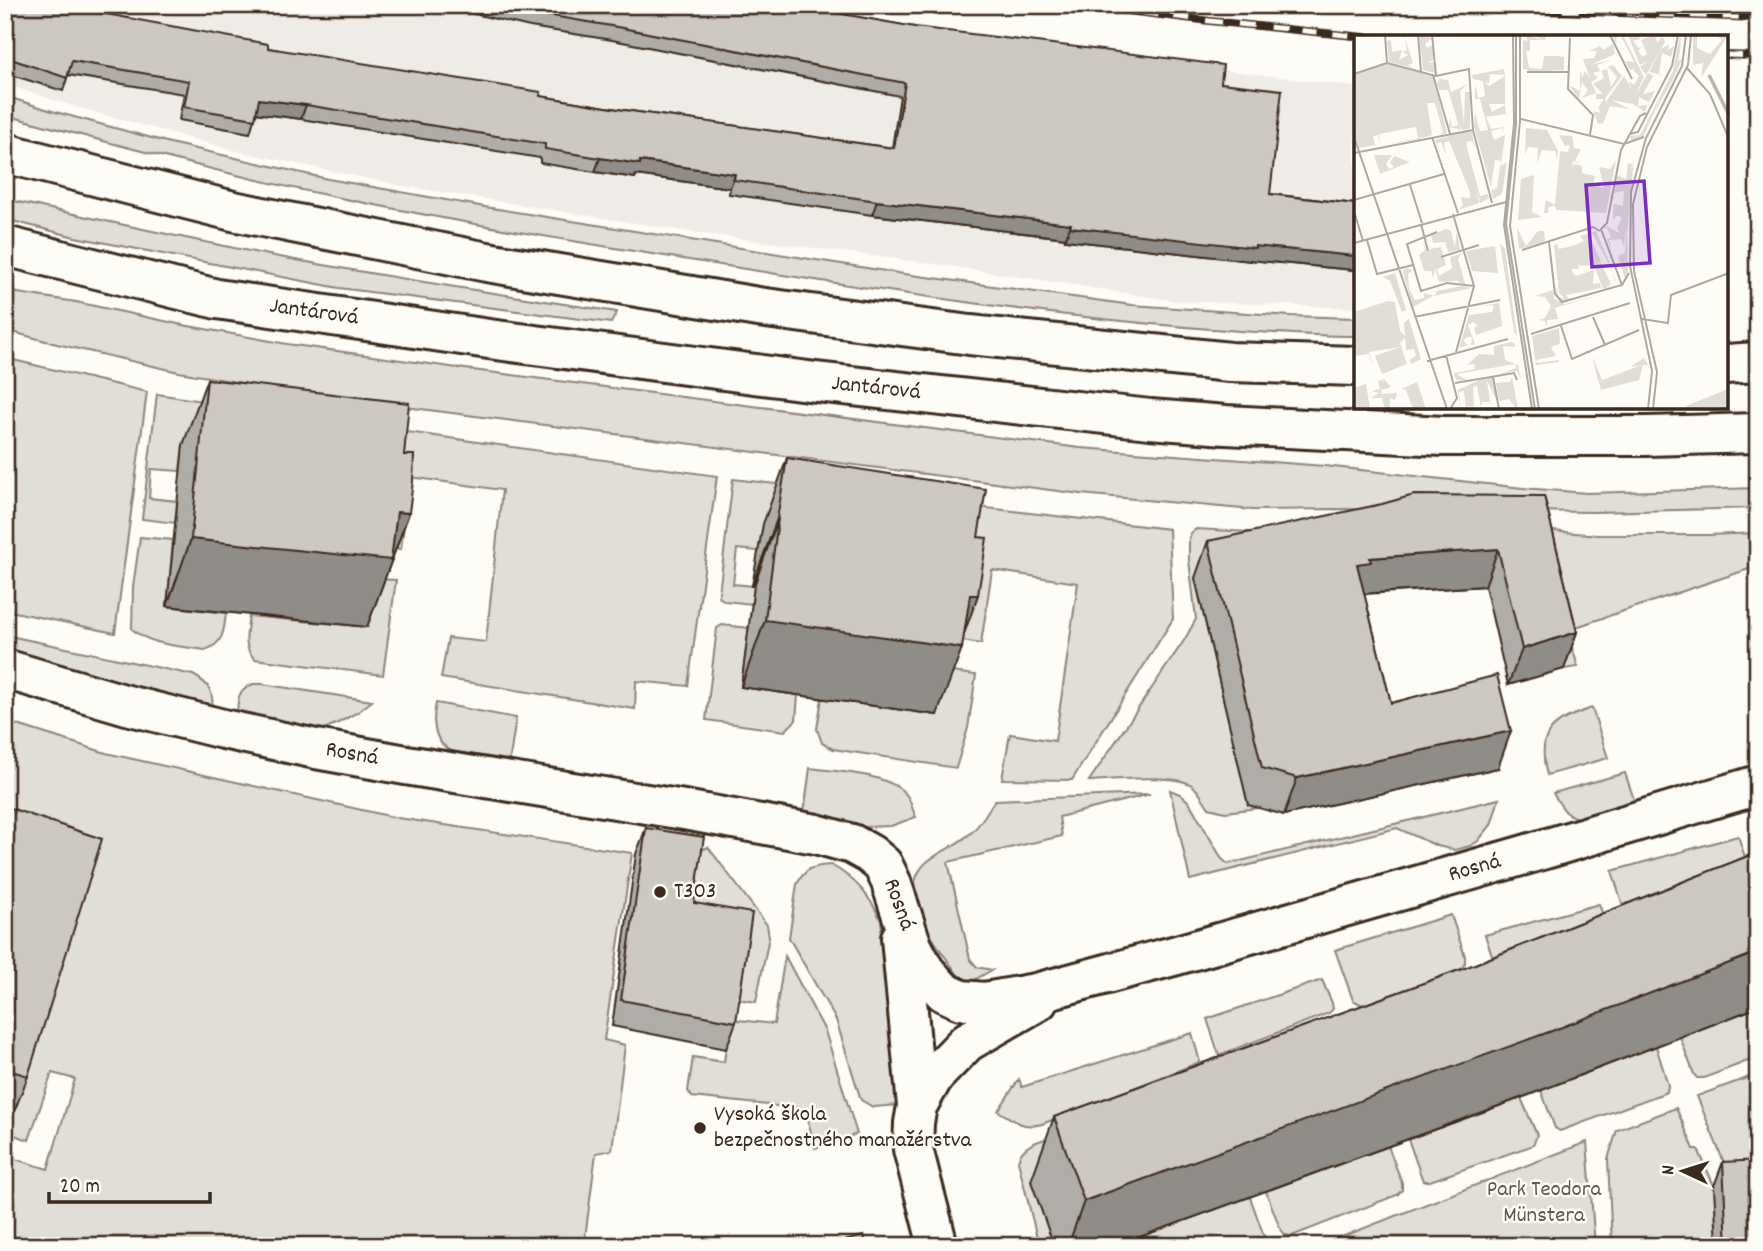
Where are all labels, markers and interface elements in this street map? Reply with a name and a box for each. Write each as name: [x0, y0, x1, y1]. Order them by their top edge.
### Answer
inset map: [1354, 35, 1728, 410]
street label: Jantárová: [267, 290, 361, 336]
street label: Jantárová: [830, 368, 923, 410]
street label: Rosná: [323, 734, 382, 776]
street label: Rosná: [1445, 846, 1506, 892]
street label: Rosná: [873, 874, 923, 936]
place label: T303: [674, 876, 716, 909]
marker: T303: [652, 884, 668, 900]
place label: Vysoká škola bezpečnostného manažérstva: [714, 1099, 973, 1158]
marker: Vysoká škola bezpečnostného manažérstva: [692, 1120, 708, 1136]
north arrow: [1648, 1136, 1718, 1206]
scale bar: [49, 1160, 210, 1204]
text: N: [1656, 1164, 1683, 1176]
text: 20 m: [60, 1173, 100, 1203]
park label: Park Teodora Münstera: [1487, 1174, 1602, 1233]

